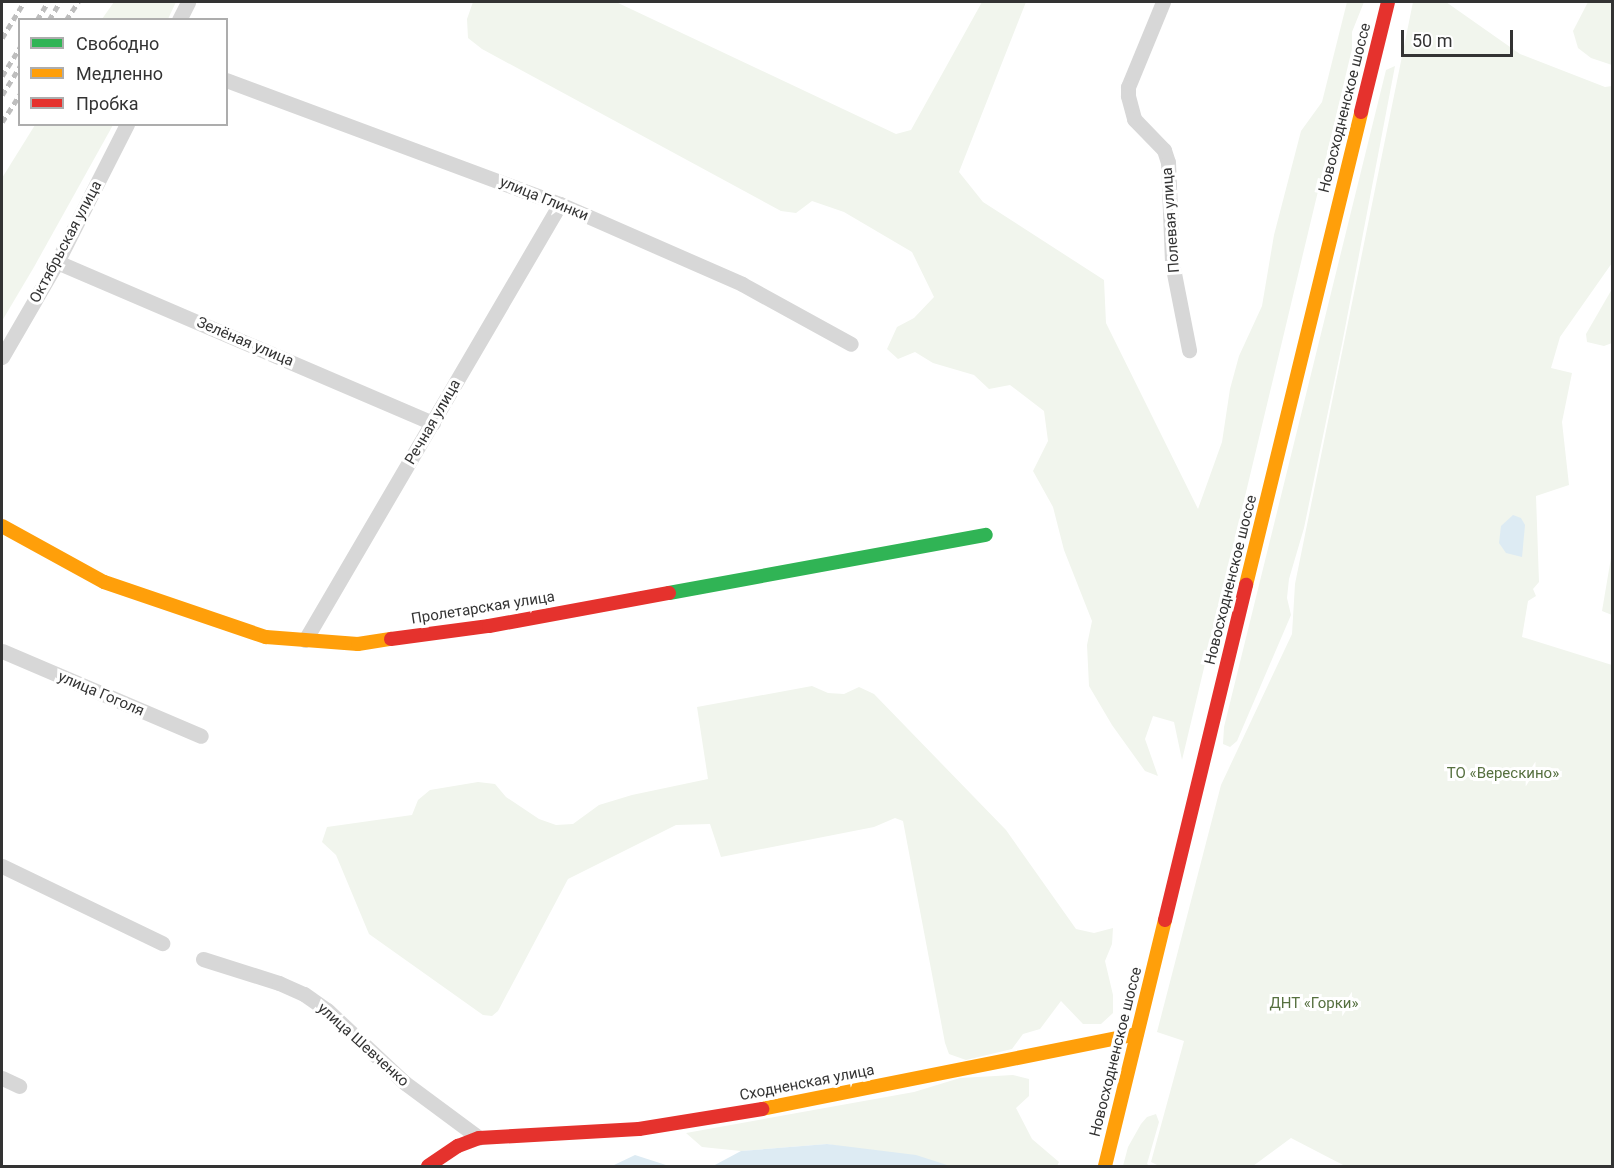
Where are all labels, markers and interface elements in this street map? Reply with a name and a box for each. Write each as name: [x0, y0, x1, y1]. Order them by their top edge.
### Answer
legend: [18, 18, 228, 126]
scale bar: [1404, 18, 1516, 56]
street label: Новосходненское шоссе: [1315, 21, 1375, 195]
text: 50 m: [1412, 30, 1452, 51]
text: Свободно: [76, 33, 159, 54]
text: Медленно: [76, 63, 163, 84]
text: Пробка: [76, 93, 139, 114]
street label: Полевая улица: [1158, 167, 1184, 273]
street label: улица Глинки: [497, 173, 591, 225]
street label: Октябрьская улица: [26, 178, 106, 306]
street label: Зелёная улица: [194, 314, 296, 370]
street label: Речная улица: [401, 376, 465, 468]
street label: Новосходненское шоссе: [1201, 493, 1261, 667]
street label: Пролетарская улица: [410, 588, 556, 628]
street label: улица Гоголя: [55, 668, 147, 720]
park label: ТО «Верескино»: [1447, 765, 1559, 783]
street label: Новосходненское шоссе: [1086, 965, 1146, 1139]
park label: ДНТ «Горки»: [1269, 995, 1359, 1013]
street label: улица Шевченко: [314, 999, 412, 1091]
street label: Сходненская улица: [738, 1061, 876, 1105]

